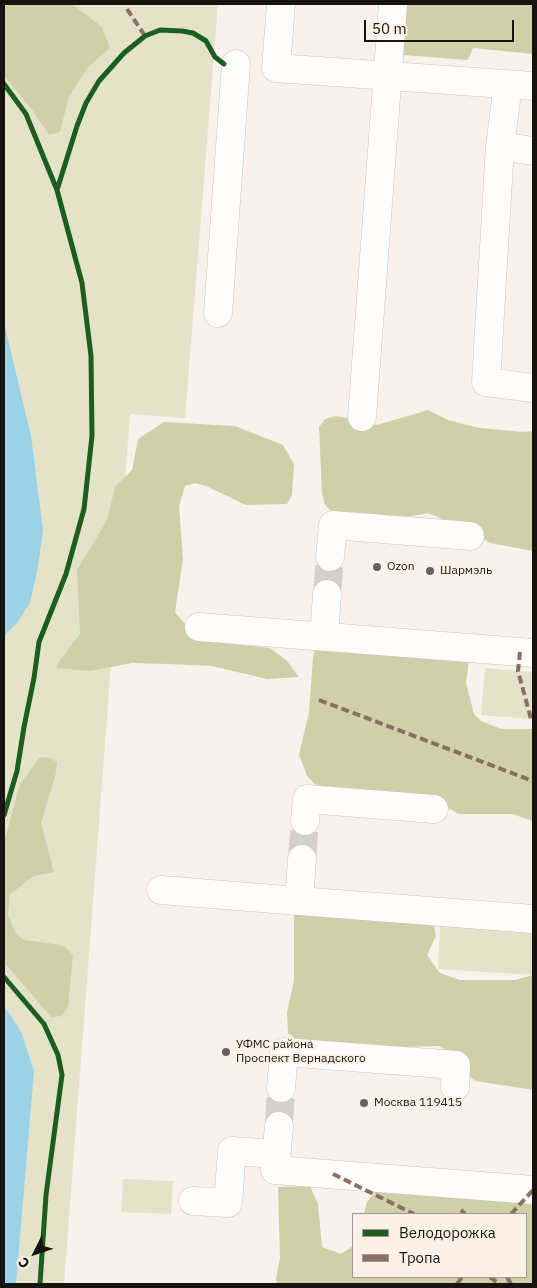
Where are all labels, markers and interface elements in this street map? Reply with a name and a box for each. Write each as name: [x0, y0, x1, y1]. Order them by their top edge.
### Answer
scale bar: [367, 10, 517, 42]
text: 50 m: [372, 19, 407, 38]
place label: Ozon: [387, 560, 414, 574]
marker: Ozon: [371, 561, 383, 573]
place label: Шармэль: [440, 564, 492, 578]
marker: Шармэль: [424, 565, 436, 577]
place label: УФМС района Проспект Вернадского: [236, 1038, 366, 1066]
marker: УФМС района Проспект Вернадского: [220, 1046, 232, 1058]
place label: Москва 119415: [374, 1096, 462, 1110]
marker: Москва 119415: [358, 1097, 370, 1109]
legend: [352, 1213, 527, 1278]
text: Велодорожка: [399, 1223, 496, 1242]
north arrow: [10, 1228, 60, 1278]
text: Тропа: [399, 1248, 441, 1267]
text: С: [14, 1253, 33, 1272]

